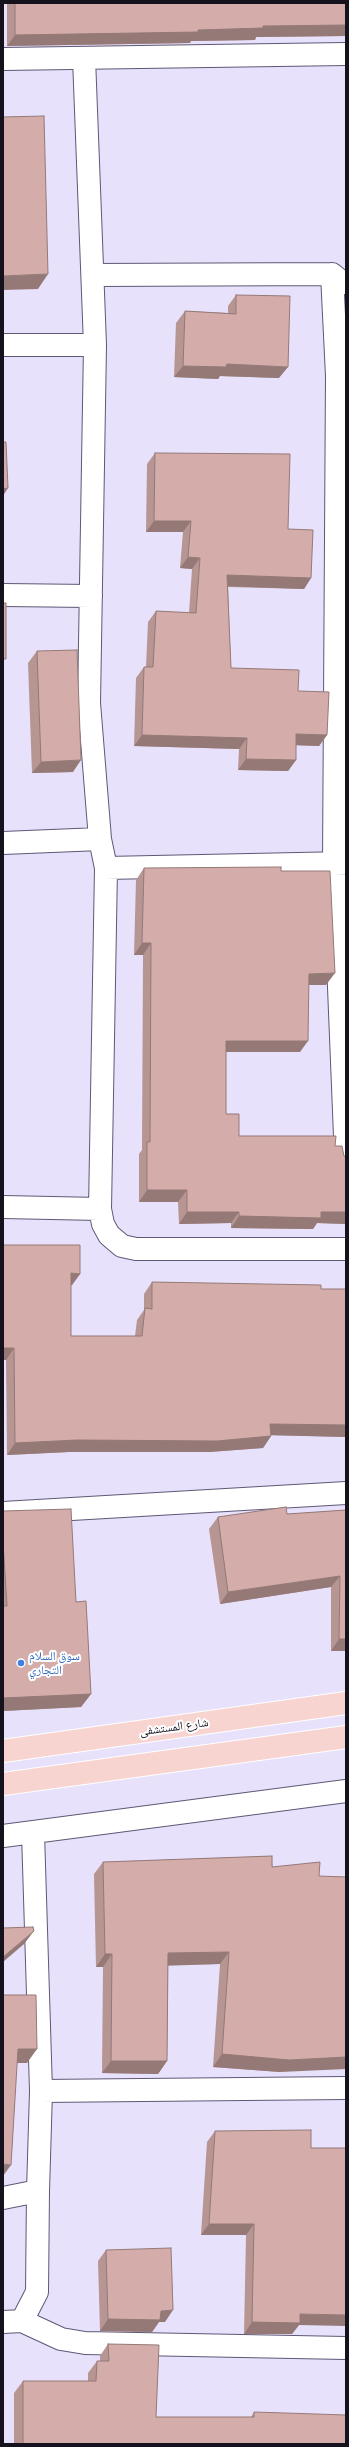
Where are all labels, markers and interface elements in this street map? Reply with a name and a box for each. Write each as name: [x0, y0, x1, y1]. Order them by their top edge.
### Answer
place label: سوق السلام التجاري: [29, 1649, 80, 1677]
marker: سوق السلام التجاري: [16, 1658, 26, 1668]
street label: شارع المستشفى: [139, 1715, 209, 1739]

